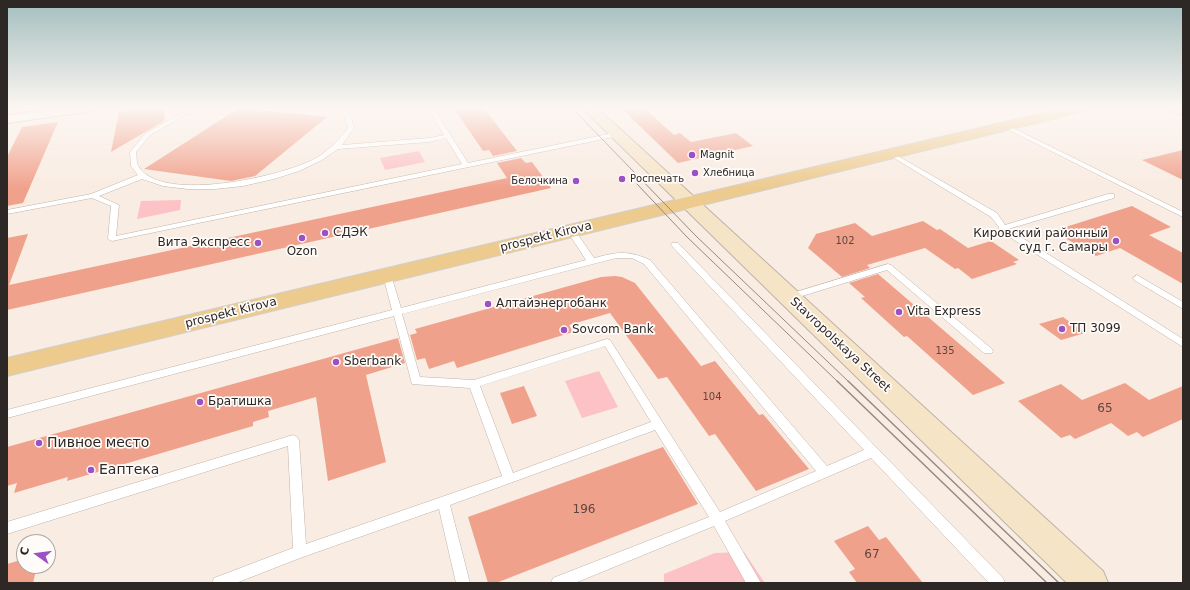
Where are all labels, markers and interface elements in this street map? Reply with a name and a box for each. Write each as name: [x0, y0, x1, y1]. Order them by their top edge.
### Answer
place label: Magnit: [700, 149, 734, 161]
marker: Magnit: [687, 150, 697, 160]
place label: Хлебница: [703, 167, 755, 179]
marker: Хлебница: [690, 168, 700, 178]
place label: Роспечать: [630, 173, 684, 185]
marker: Роспечать: [617, 174, 627, 184]
place label: Белочкина: [511, 175, 568, 187]
marker: Белочкина: [571, 176, 581, 186]
street label: prospekt Kirova: [499, 219, 593, 255]
place label: СДЭК: [333, 226, 368, 240]
place label: Кировский районный суд г. Самары: [973, 227, 1108, 255]
marker: СДЭК: [320, 228, 330, 238]
marker: Ozon: [297, 233, 307, 243]
house number: 102: [835, 235, 855, 247]
place label: Вита Экспресс: [158, 236, 250, 250]
marker: Кировский районный суд г. Самары: [1111, 236, 1121, 246]
marker: Вита Экспресс: [253, 238, 263, 248]
place label: Ozon: [287, 245, 317, 259]
street label: prospekt Kirova: [184, 295, 278, 331]
street label: Stavropolskaya Street: [787, 295, 893, 395]
place label: Алтайэнергобанк: [496, 297, 607, 311]
marker: Алтайэнергобанк: [483, 299, 493, 309]
place label: Vita Express: [907, 305, 981, 319]
marker: Vita Express: [894, 307, 904, 317]
place label: ТП 3099: [1070, 322, 1121, 336]
place label: Sovcom Bank: [572, 323, 654, 337]
marker: ТП 3099: [1057, 324, 1067, 334]
marker: Sovcom Bank: [559, 325, 569, 335]
house number: 135: [935, 345, 955, 357]
place label: Sberbank: [344, 355, 401, 369]
marker: Sberbank: [331, 357, 341, 367]
house number: 104: [702, 391, 722, 403]
place label: Братишка: [208, 395, 272, 409]
marker: Братишка: [195, 397, 205, 407]
house number: 65: [1097, 402, 1113, 416]
place label: Пивное место: [47, 435, 149, 451]
marker: Пивное место: [34, 438, 44, 448]
place label: Еаптека: [99, 462, 159, 478]
marker: Еаптека: [86, 465, 96, 475]
house number: 196: [573, 503, 595, 517]
north arrow: [16, 534, 56, 574]
text: С: [18, 546, 32, 557]
house number: 67: [864, 548, 880, 562]

